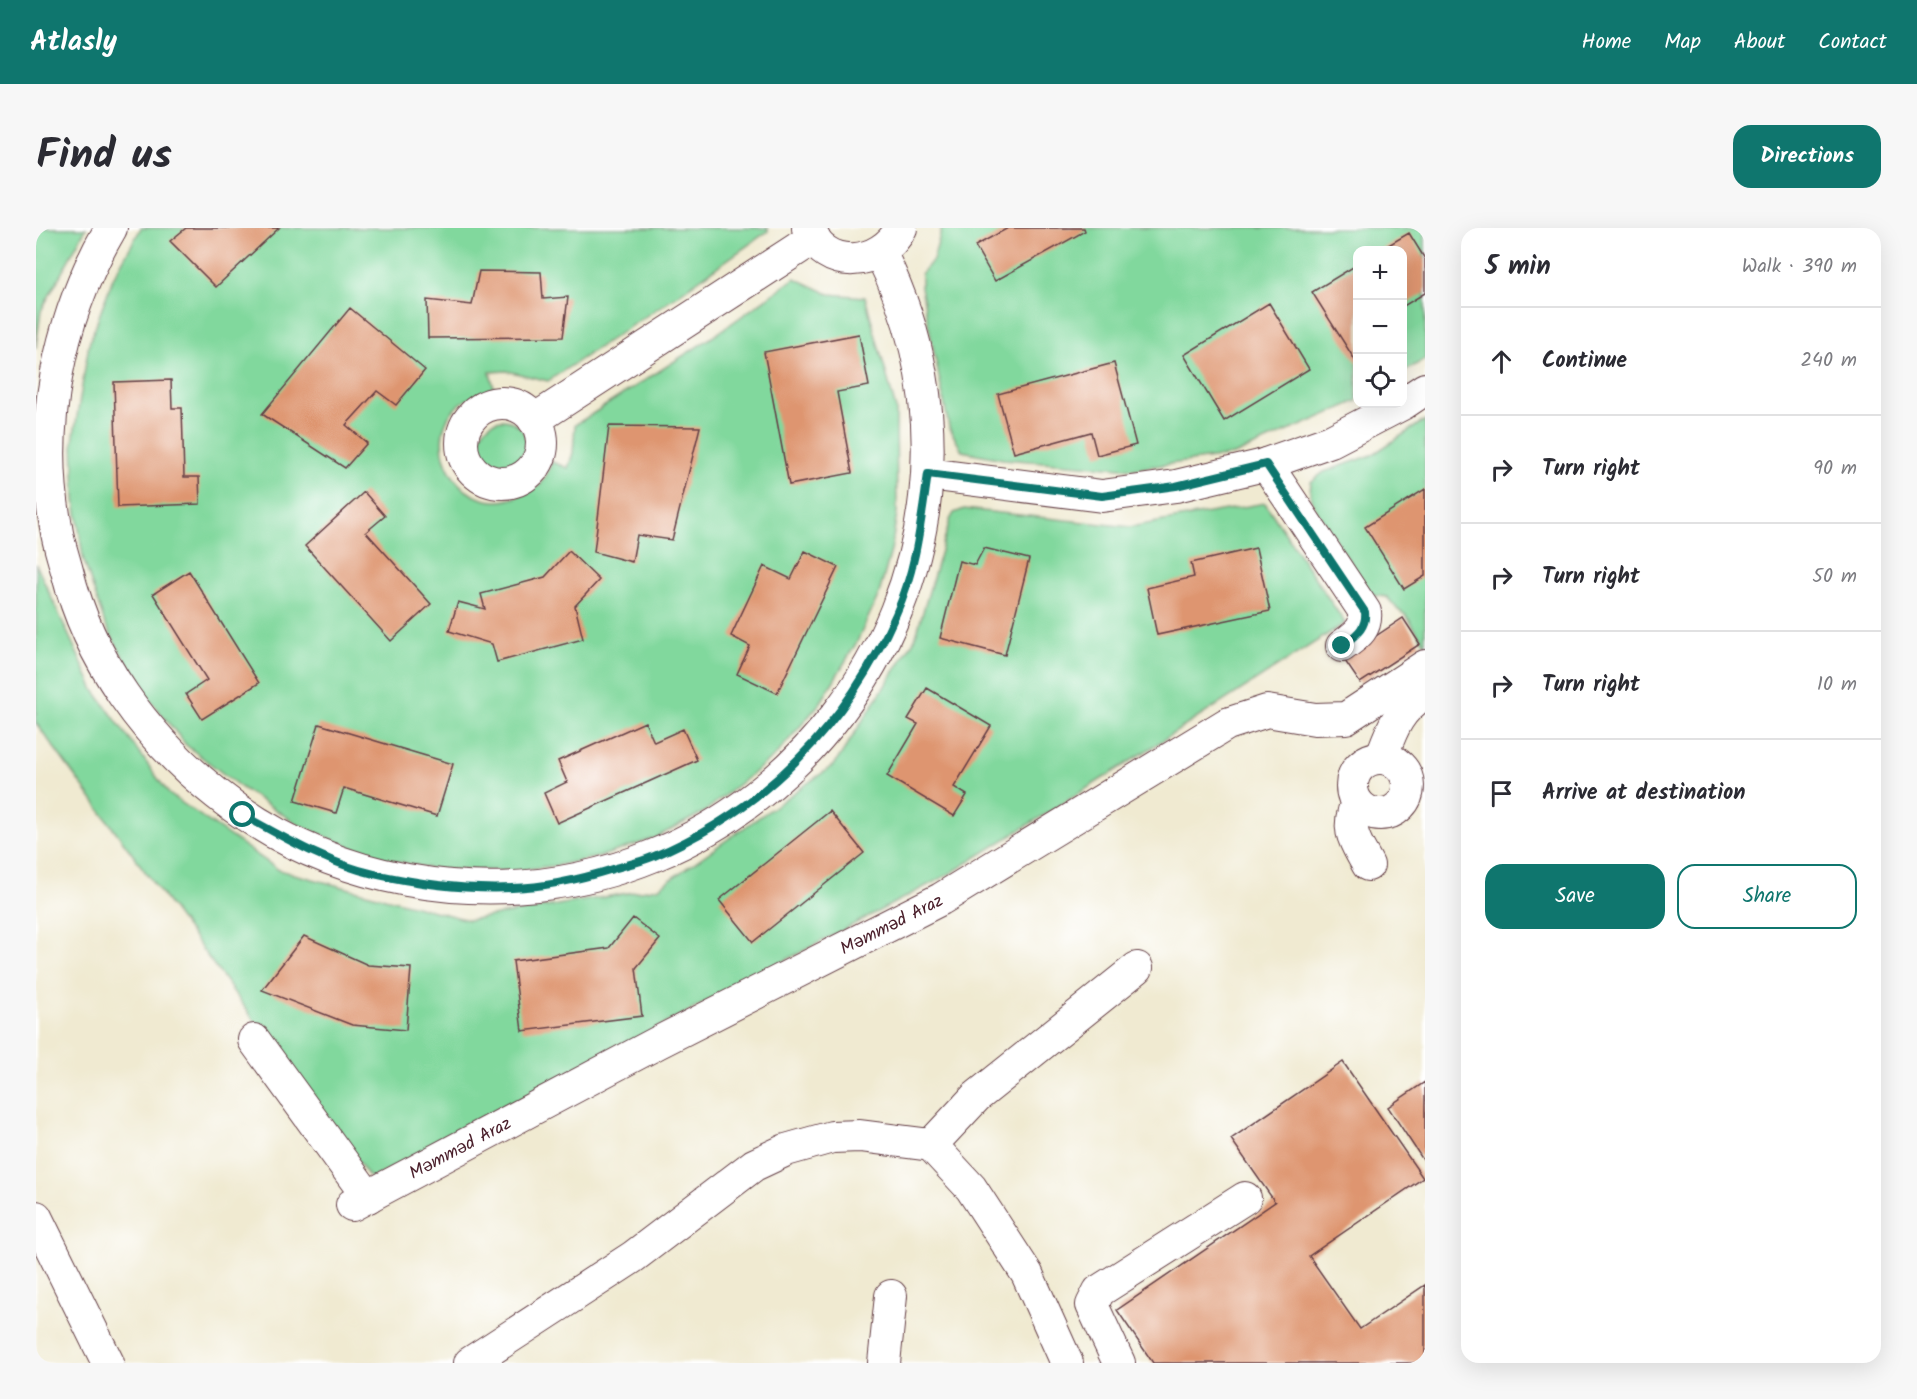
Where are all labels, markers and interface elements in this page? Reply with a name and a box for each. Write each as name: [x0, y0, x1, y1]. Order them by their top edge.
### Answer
text: Atlasly: [30, 20, 117, 65]
text: Home: [1582, 26, 1631, 59]
text: Map: [1664, 26, 1701, 59]
text: About: [1734, 26, 1785, 59]
text: Contact: [1818, 26, 1887, 59]
text: Find us: [36, 123, 172, 190]
button: Directions: [1733, 125, 1881, 188]
map controls: [1353, 246, 1407, 408]
button: +: [1353, 246, 1407, 300]
text: 5 min: [1485, 246, 1551, 288]
text: Walk · 390 m: [1742, 251, 1857, 283]
button: −: [1353, 300, 1407, 354]
text: Continue: [1542, 344, 1627, 379]
icon: ahead: [1485, 345, 1518, 378]
text: 240 m: [1800, 345, 1857, 377]
button: locate: [1353, 354, 1407, 408]
text: Turn right: [1542, 452, 1640, 487]
icon: right: [1485, 453, 1518, 486]
text: 90 m: [1813, 453, 1857, 485]
text: Turn right: [1542, 560, 1640, 595]
icon: right: [1485, 561, 1518, 594]
text: 50 m: [1812, 561, 1857, 593]
route end: [1328, 632, 1354, 658]
text: Turn right: [1542, 668, 1640, 703]
icon: right: [1485, 669, 1518, 702]
text: 10 m: [1817, 669, 1857, 701]
text: Arrive at destination: [1542, 776, 1745, 811]
icon: arrive: [1485, 777, 1518, 810]
route start: [229, 801, 255, 827]
button: Save: [1485, 864, 1665, 929]
button: Share: [1677, 864, 1857, 929]
street label: Məmməd Araz: [835, 887, 949, 964]
street label: Məmməd Araz: [404, 1110, 517, 1188]

